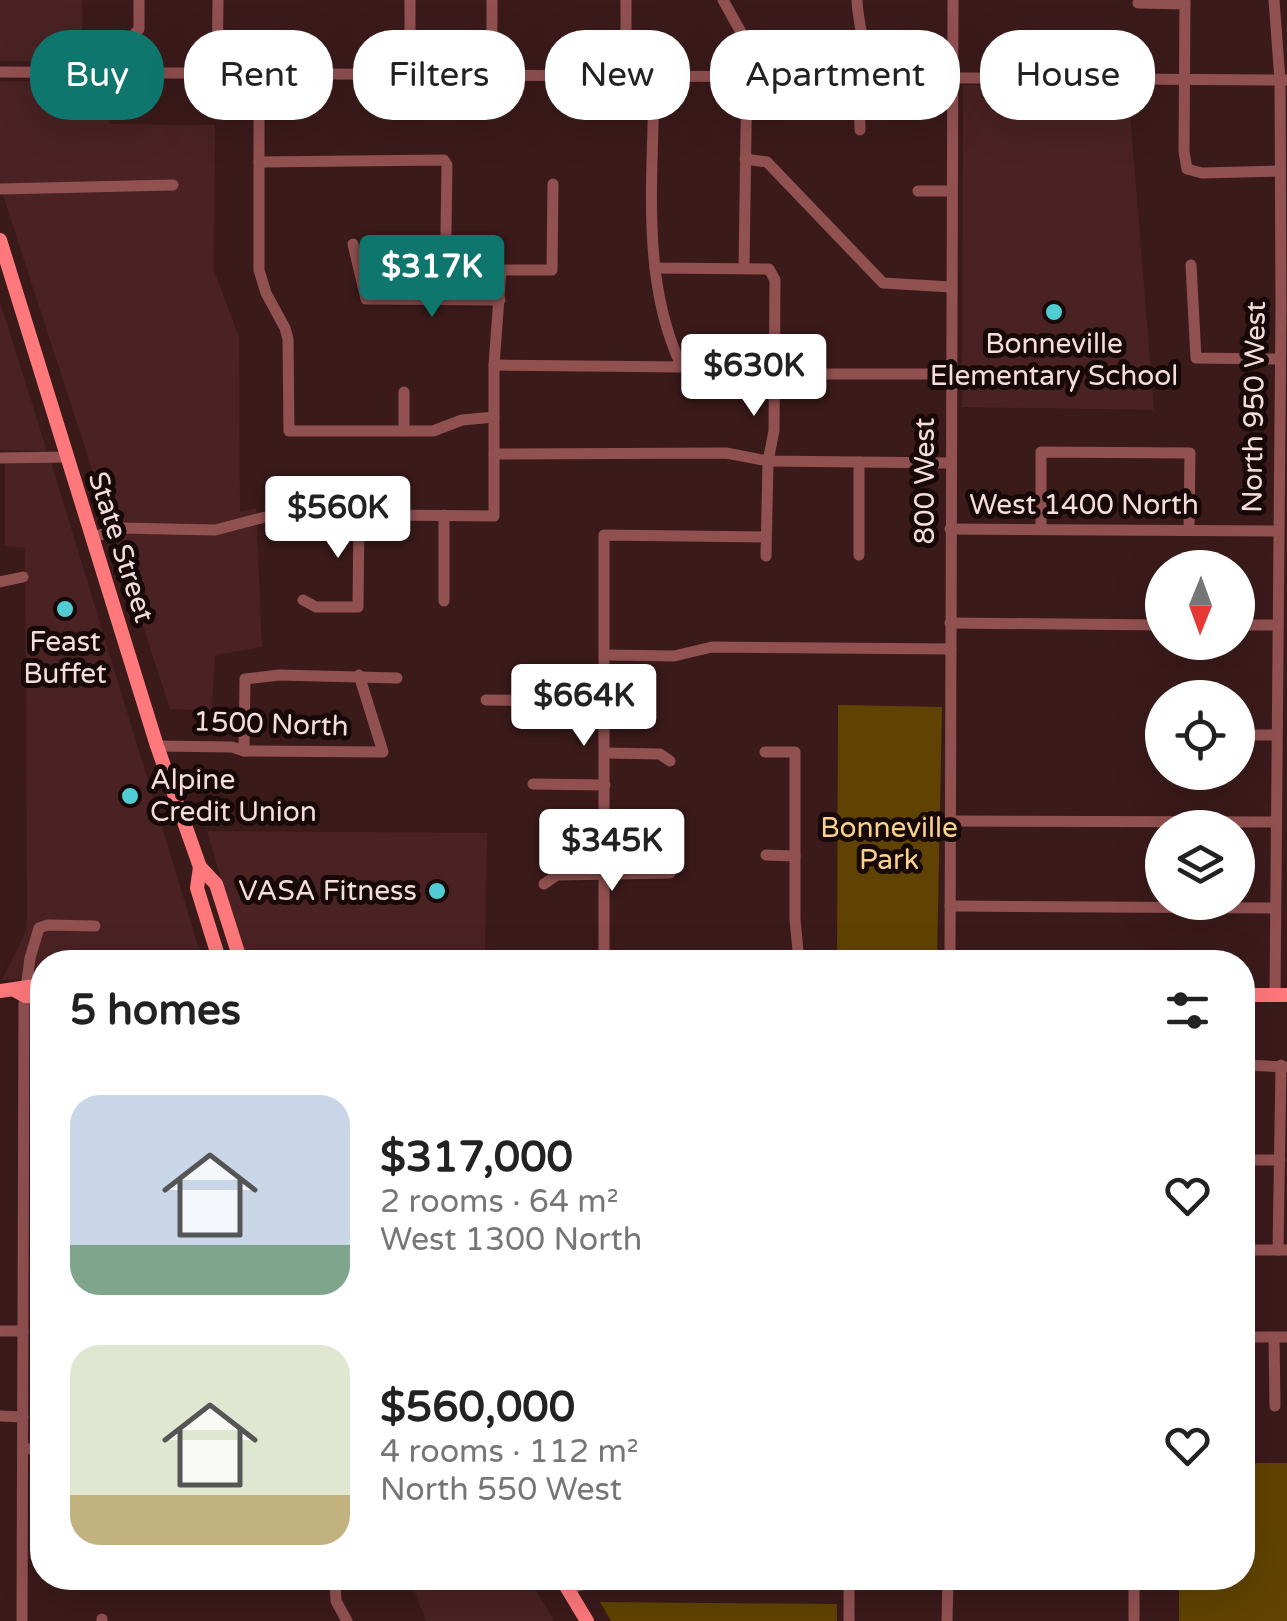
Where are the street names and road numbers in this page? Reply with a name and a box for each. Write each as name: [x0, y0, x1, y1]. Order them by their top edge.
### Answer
street label: North 950 West: [1235, 301, 1273, 513]
street label: 800 West: [908, 417, 942, 544]
street label: State Street: [81, 467, 161, 627]
street label: West 1400 North: [969, 488, 1199, 522]
street label: 1500 North: [193, 704, 349, 744]

